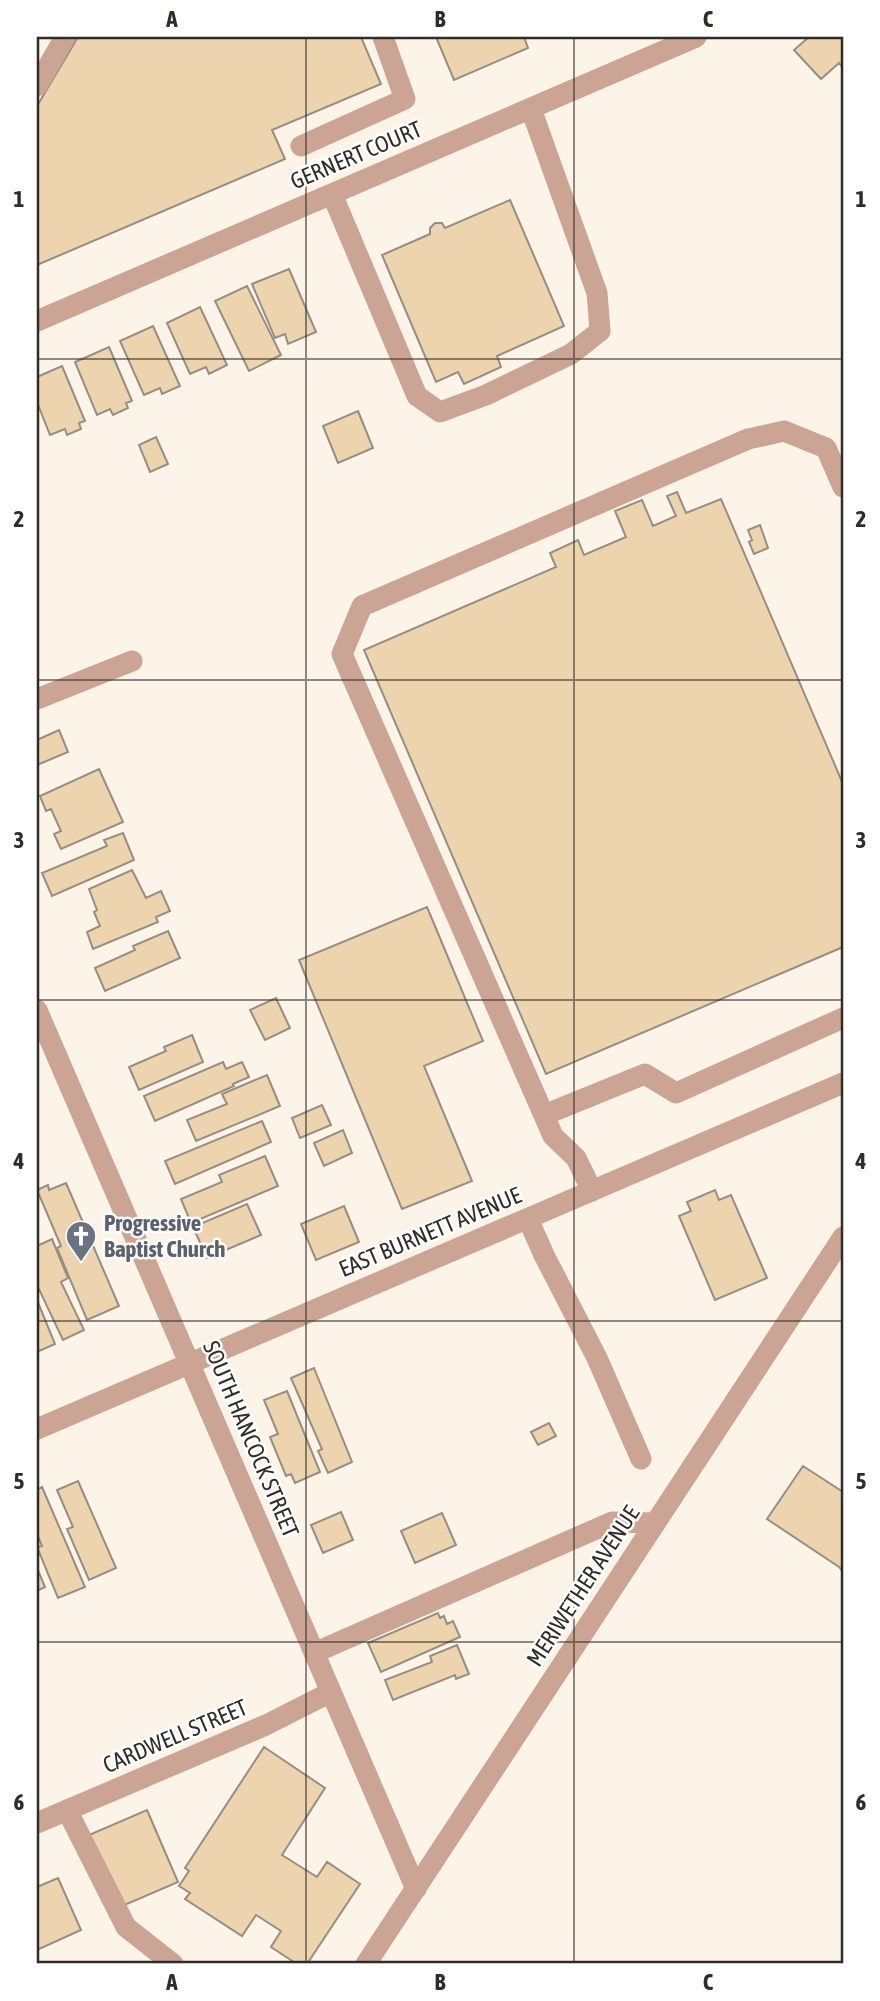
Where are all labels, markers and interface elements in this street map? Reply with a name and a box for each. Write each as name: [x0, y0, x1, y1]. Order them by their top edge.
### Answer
text: A: [165, 6, 178, 32]
text: B: [435, 6, 446, 32]
text: C: [703, 6, 714, 32]
street label: GERNERT COURT: [286, 116, 426, 194]
text: 1: [14, 186, 25, 212]
text: 1: [856, 186, 867, 212]
text: 2: [14, 506, 24, 532]
text: 2: [856, 506, 866, 532]
text: 3: [14, 827, 24, 853]
text: 3: [856, 827, 866, 853]
text: 4: [13, 1148, 25, 1174]
text: 4: [855, 1148, 867, 1174]
street label: EAST BURNETT AVENUE: [335, 1182, 525, 1282]
place label: Progressive Baptist Church: [104, 1210, 225, 1262]
church icon: Progressive Baptist Church: [64, 1219, 98, 1263]
street label: SOUTH HANCOCK STREET: [198, 1337, 304, 1541]
text: 5: [14, 1468, 25, 1494]
text: 5: [856, 1468, 867, 1494]
street label: MERIWETHER AVENUE: [522, 1501, 645, 1671]
street label: CARDWELL STREET: [99, 1694, 251, 1778]
text: 6: [14, 1789, 25, 1815]
text: 6: [856, 1789, 867, 1815]
text: A: [165, 1969, 178, 1995]
text: B: [435, 1969, 446, 1995]
text: C: [703, 1969, 714, 1995]

